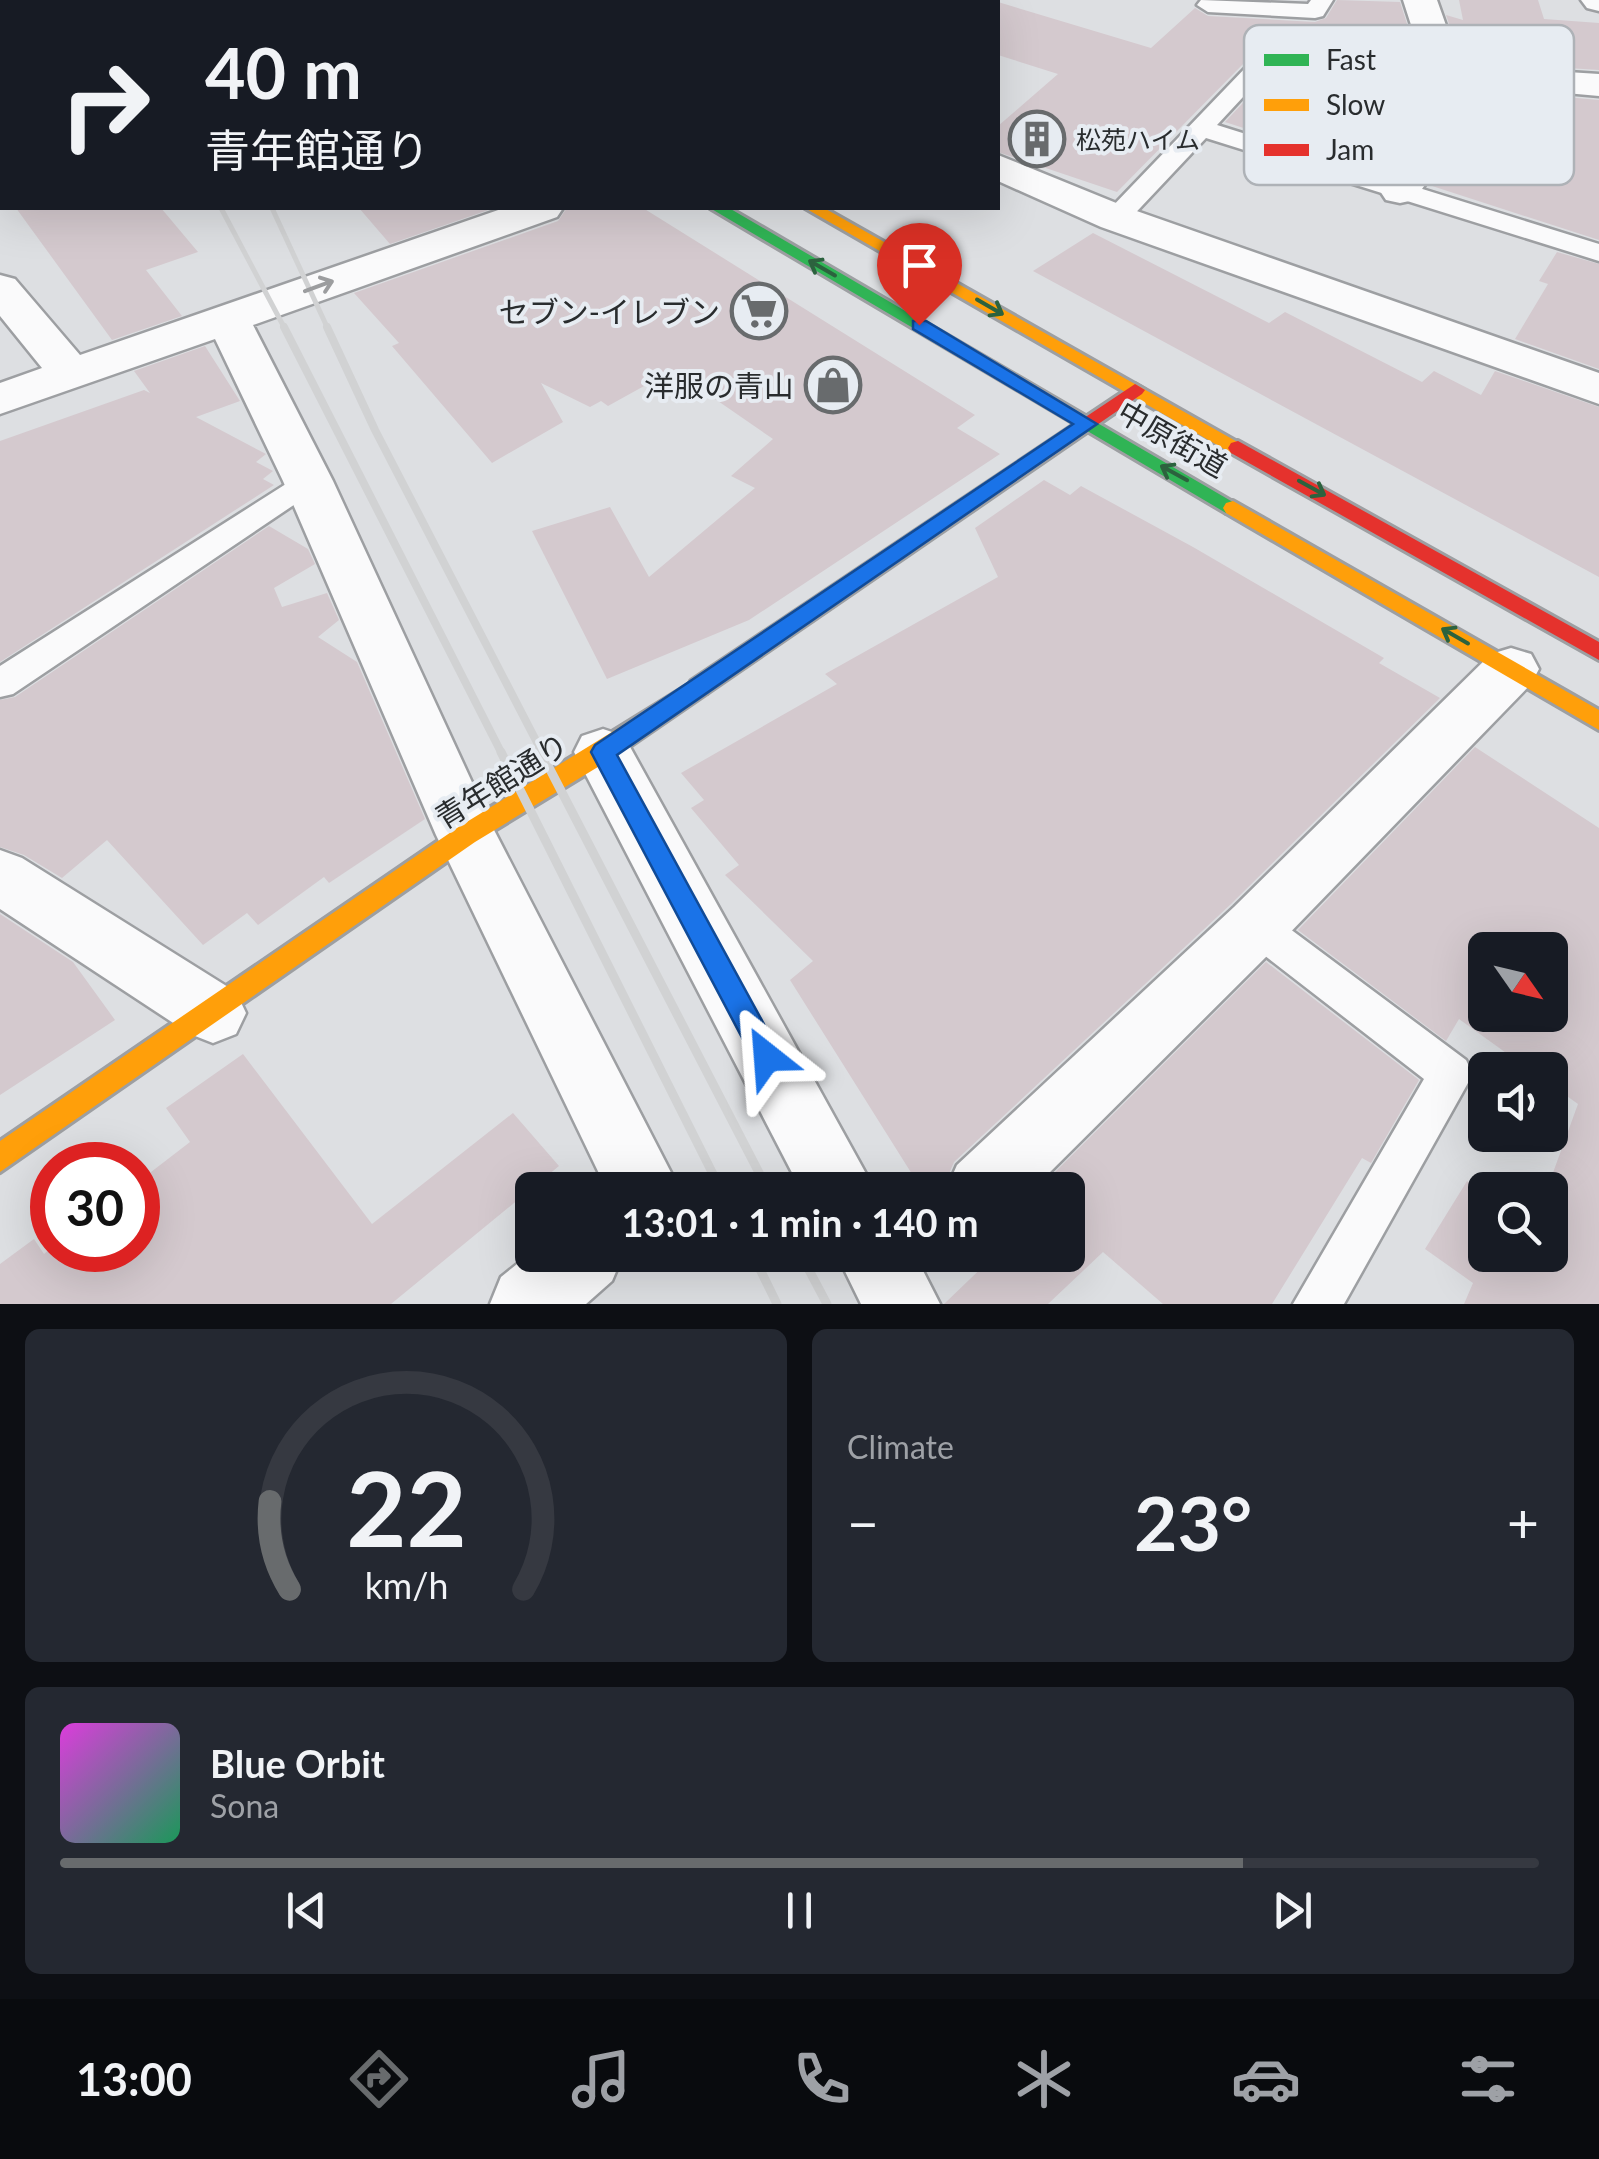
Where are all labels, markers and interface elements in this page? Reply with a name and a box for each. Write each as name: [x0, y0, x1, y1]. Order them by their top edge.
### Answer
legend: [1244, 25, 1574, 185]
text: 40 m: [205, 30, 362, 114]
icon: right: [40, 40, 170, 170]
text: Fast: [1326, 42, 1376, 76]
text: Slow: [1326, 87, 1385, 121]
building icon: 松苑ハイム: [1007, 109, 1067, 169]
text: 青年館通り: [205, 123, 430, 177]
place label: 松苑ハイム: [1076, 124, 1200, 154]
text: Jam: [1326, 132, 1374, 166]
pin: [877, 223, 962, 326]
icon: arrive: [892, 238, 947, 293]
one-way arrow: [808, 258, 836, 278]
one-way arrow: [303, 276, 334, 294]
supermarket icon: セブン-イレブン: [729, 281, 789, 341]
place label: セブン-イレブン: [499, 293, 720, 329]
one-way arrow: [974, 297, 1004, 317]
shop icon: 洋服の青山: [803, 355, 863, 415]
place label: 洋服の青山: [644, 367, 794, 403]
street label: 中原街道: [1112, 392, 1234, 484]
one-way arrow: [1160, 463, 1188, 483]
one-way arrow: [1297, 479, 1326, 499]
one-way arrow: [1441, 626, 1470, 646]
street label: 青年館通り: [428, 725, 574, 835]
north arrow: [1468, 932, 1568, 1032]
map controls: [1468, 932, 1568, 1272]
position arrow: [715, 1005, 819, 1109]
button: sound: [1468, 1052, 1568, 1152]
speed limit sign: 30: [30, 1142, 160, 1272]
button: search: [1468, 1172, 1568, 1272]
text: 13:01 · 1 min · 140 m: [621, 1199, 979, 1245]
text: Climate: [847, 1427, 954, 1466]
text: 22: [346, 1444, 466, 1569]
text: 23°: [1134, 1477, 1252, 1567]
text: −: [847, 1489, 879, 1555]
text: +: [1507, 1489, 1539, 1555]
text: km/h: [364, 1564, 448, 1607]
text: Blue Orbit: [210, 1740, 385, 1786]
text: Sona: [210, 1786, 279, 1825]
icon: previous: [279, 1883, 334, 1938]
icon: pause: [772, 1883, 827, 1938]
icon: next: [1265, 1883, 1320, 1938]
icon: directions: [344, 2044, 414, 2114]
icon: music: [566, 2044, 636, 2114]
icon: phone: [787, 2044, 857, 2114]
icon: climate: [1009, 2044, 1079, 2114]
icon: car: [1231, 2044, 1301, 2114]
icon: filters: [1453, 2044, 1523, 2114]
text: 13:00: [76, 2052, 192, 2106]

